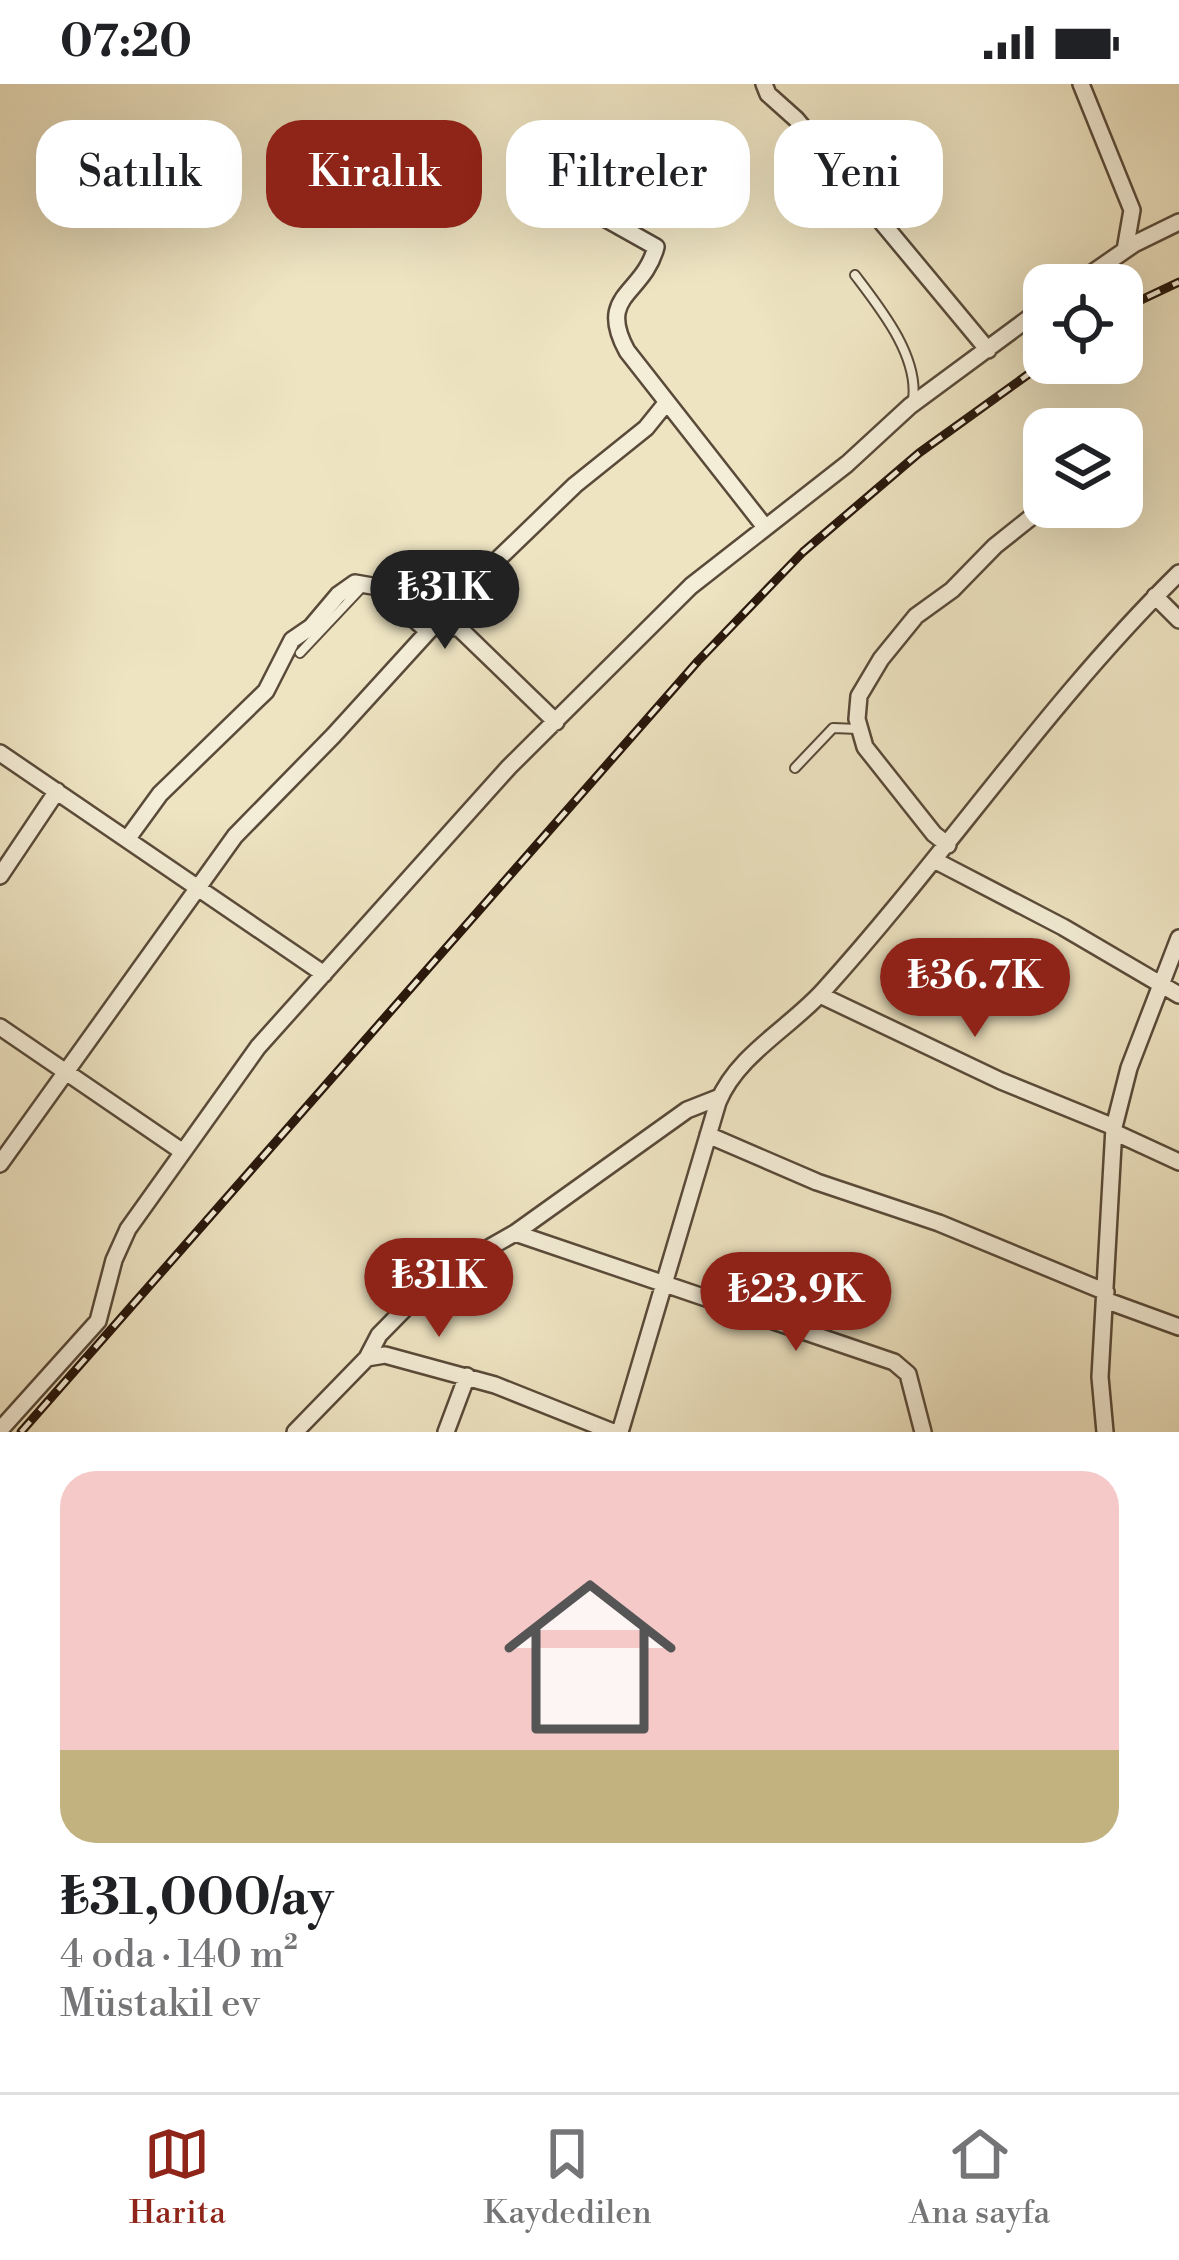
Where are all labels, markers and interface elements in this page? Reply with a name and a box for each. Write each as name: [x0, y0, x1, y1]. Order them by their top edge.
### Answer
text: 07:20: [60, 14, 192, 71]
chip: Satılık: [36, 120, 242, 228]
chip: Kiralık: [266, 120, 482, 228]
chip: Filtreler: [506, 120, 750, 228]
chip: Yeni: [774, 120, 943, 228]
map controls: [1023, 264, 1143, 528]
button: locate: [1023, 264, 1143, 384]
button: layers: [1023, 408, 1143, 528]
pin: ₺31K: [374, 550, 516, 652]
text: ₺31K: [397, 564, 493, 613]
pin: ₺36.7K: [877, 938, 1073, 1040]
text: ₺36.7K: [907, 952, 1043, 1001]
pin: ₺31K: [368, 1238, 510, 1340]
text: ₺31K: [391, 1252, 487, 1301]
pin: ₺23.9K: [698, 1252, 894, 1354]
text: ₺23.9K: [727, 1266, 865, 1315]
icon: home: [482, 1549, 698, 1765]
text: ₺31,000/ay: [60, 1867, 334, 1931]
text: 4 oda · 140 m²: [60, 1931, 298, 1980]
text: Müstakil ev: [60, 1980, 260, 2029]
tab: Harita: [129, 2121, 226, 2234]
tab: Kaydedilen: [483, 2121, 652, 2234]
tab: Ana sayfa: [909, 2121, 1050, 2234]

